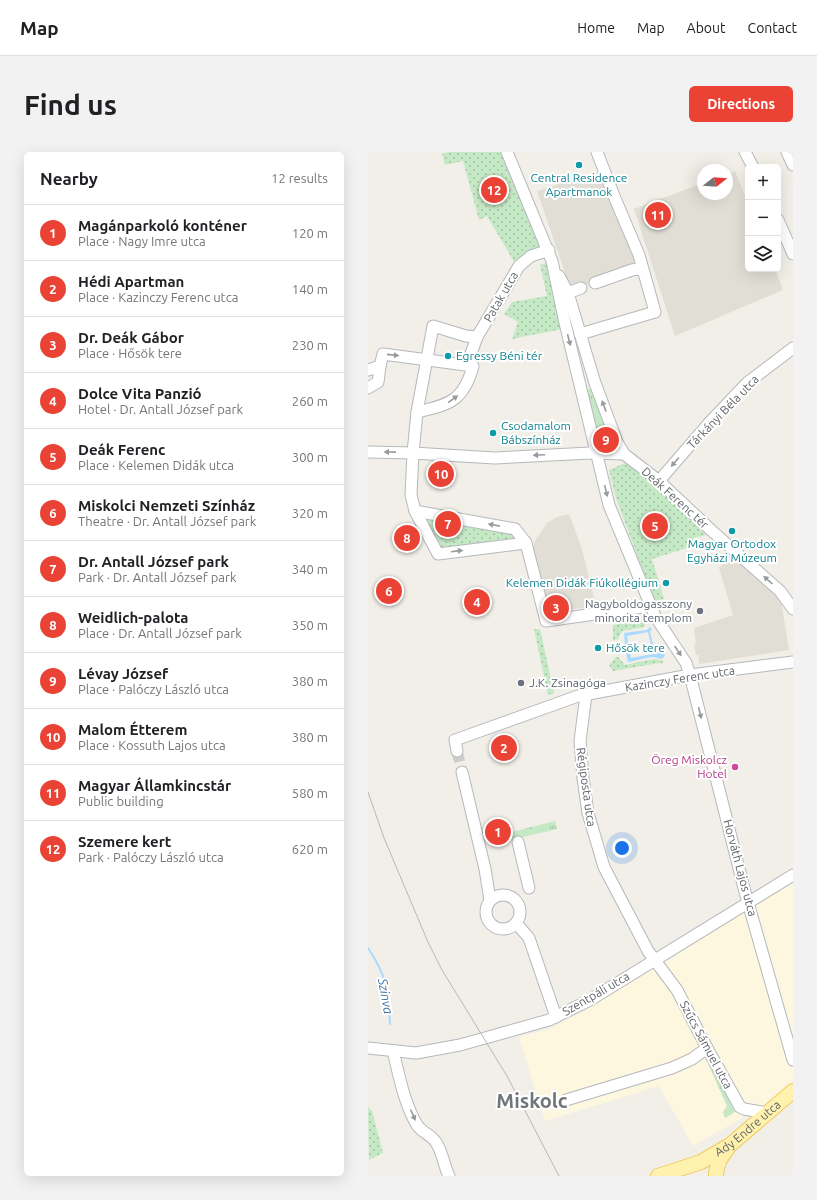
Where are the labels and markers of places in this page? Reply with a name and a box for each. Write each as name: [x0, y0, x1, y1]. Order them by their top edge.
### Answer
marker: Central Residence Apartmanok: [574, 160, 584, 170]
place label: Central Residence Apartmanok: [531, 171, 628, 198]
pin: 12: [481, 175, 507, 205]
pin: 11: [645, 200, 671, 230]
place label: Egressy Béni tér: [456, 349, 543, 362]
marker: Egressy Béni tér: [443, 351, 453, 361]
place label: Csodamalom Bábszínház: [501, 419, 571, 446]
pin: 9: [593, 425, 619, 455]
marker: Csodamalom Bábszínház: [488, 428, 498, 438]
pin: 10: [428, 459, 454, 489]
pin: 7: [435, 509, 461, 539]
pin: 5: [642, 511, 668, 541]
pin: 8: [394, 523, 420, 553]
marker: Magyar Ortodox Egyházi Múzeum: [727, 526, 737, 536]
place label: Magyar Ortodox Egyházi Múzeum: [687, 537, 777, 564]
pin: 6: [376, 576, 402, 606]
place label: Kelemen Didák Fiúkollégium: [506, 576, 658, 589]
marker: Kelemen Didák Fiúkollégium: [661, 578, 671, 588]
pin: 4: [464, 587, 490, 617]
pin: 3: [543, 593, 569, 623]
place label: Nagyboldogasszony minorita templom: [585, 597, 692, 624]
marker: Nagyboldogasszony minorita templom: [695, 606, 705, 616]
place label: Hősök tere: [606, 641, 665, 654]
marker: Hősök tere: [593, 643, 603, 653]
place label: J.K. Zsinagóga: [529, 676, 606, 689]
marker: J.K. Zsinagóga: [516, 678, 526, 688]
pin: 2: [491, 733, 517, 763]
place label: Öreg Miskolcz Hotel: [651, 753, 727, 780]
marker: Öreg Miskolcz Hotel: [730, 762, 740, 772]
pin: 1: [485, 817, 511, 847]

